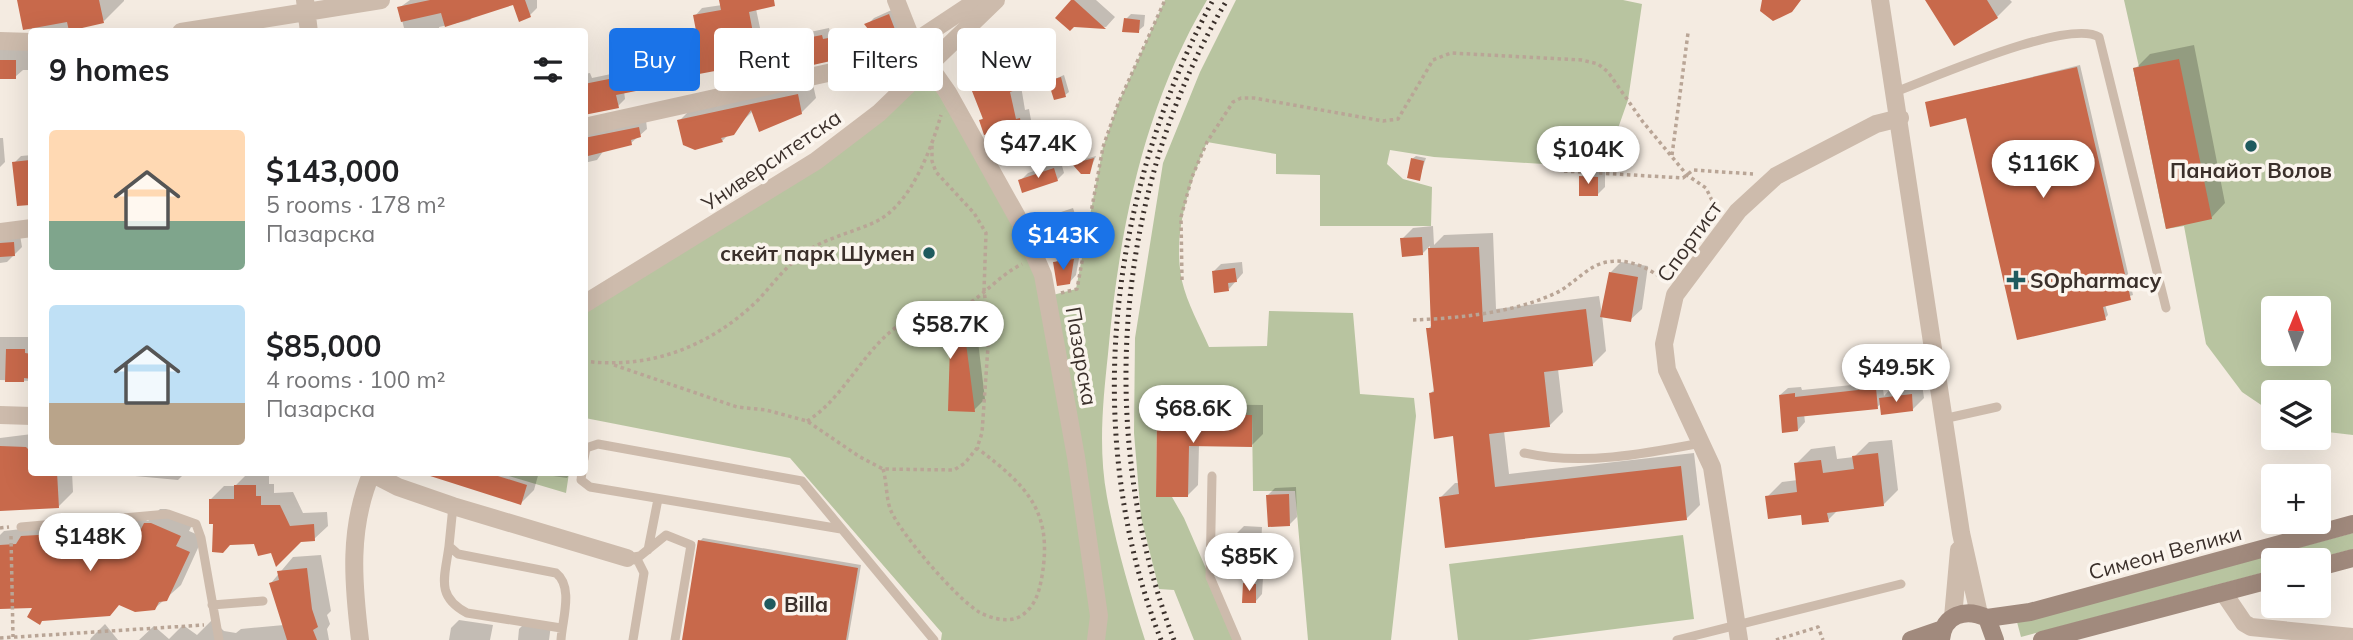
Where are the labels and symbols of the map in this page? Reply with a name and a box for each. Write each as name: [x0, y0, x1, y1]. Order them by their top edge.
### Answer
street label: Университетска: [696, 104, 846, 217]
pin: $47.4K: [981, 120, 1095, 180]
pin: $104K: [1539, 127, 1637, 186]
marker: Панайот Волов: [2243, 138, 2259, 154]
pin: $116K: [1994, 140, 2092, 200]
place label: Панайот Волов: [2170, 157, 2332, 183]
street label: Спортист: [1651, 195, 1727, 287]
pin: $143K: [1014, 212, 1112, 272]
place label: скейт парк Шумен: [720, 240, 915, 266]
marker: скейт парк Шумен: [921, 245, 937, 261]
place label: SOpharmacy: [2030, 267, 2162, 293]
marker: SOpharmacy: [2008, 272, 2024, 288]
north arrow: [2261, 296, 2331, 366]
pin: $58.7K: [893, 302, 1007, 361]
street label: Пазарска: [1061, 305, 1103, 407]
pin: $49.5K: [1839, 344, 1953, 404]
pin: $68.6K: [1136, 386, 1250, 445]
pin: $148K: [41, 514, 139, 573]
street label: Симеон Велики: [2086, 519, 2244, 585]
pin: $85K: [1208, 534, 1290, 593]
place label: Billa: [784, 591, 828, 617]
marker: Billa: [762, 596, 778, 612]

